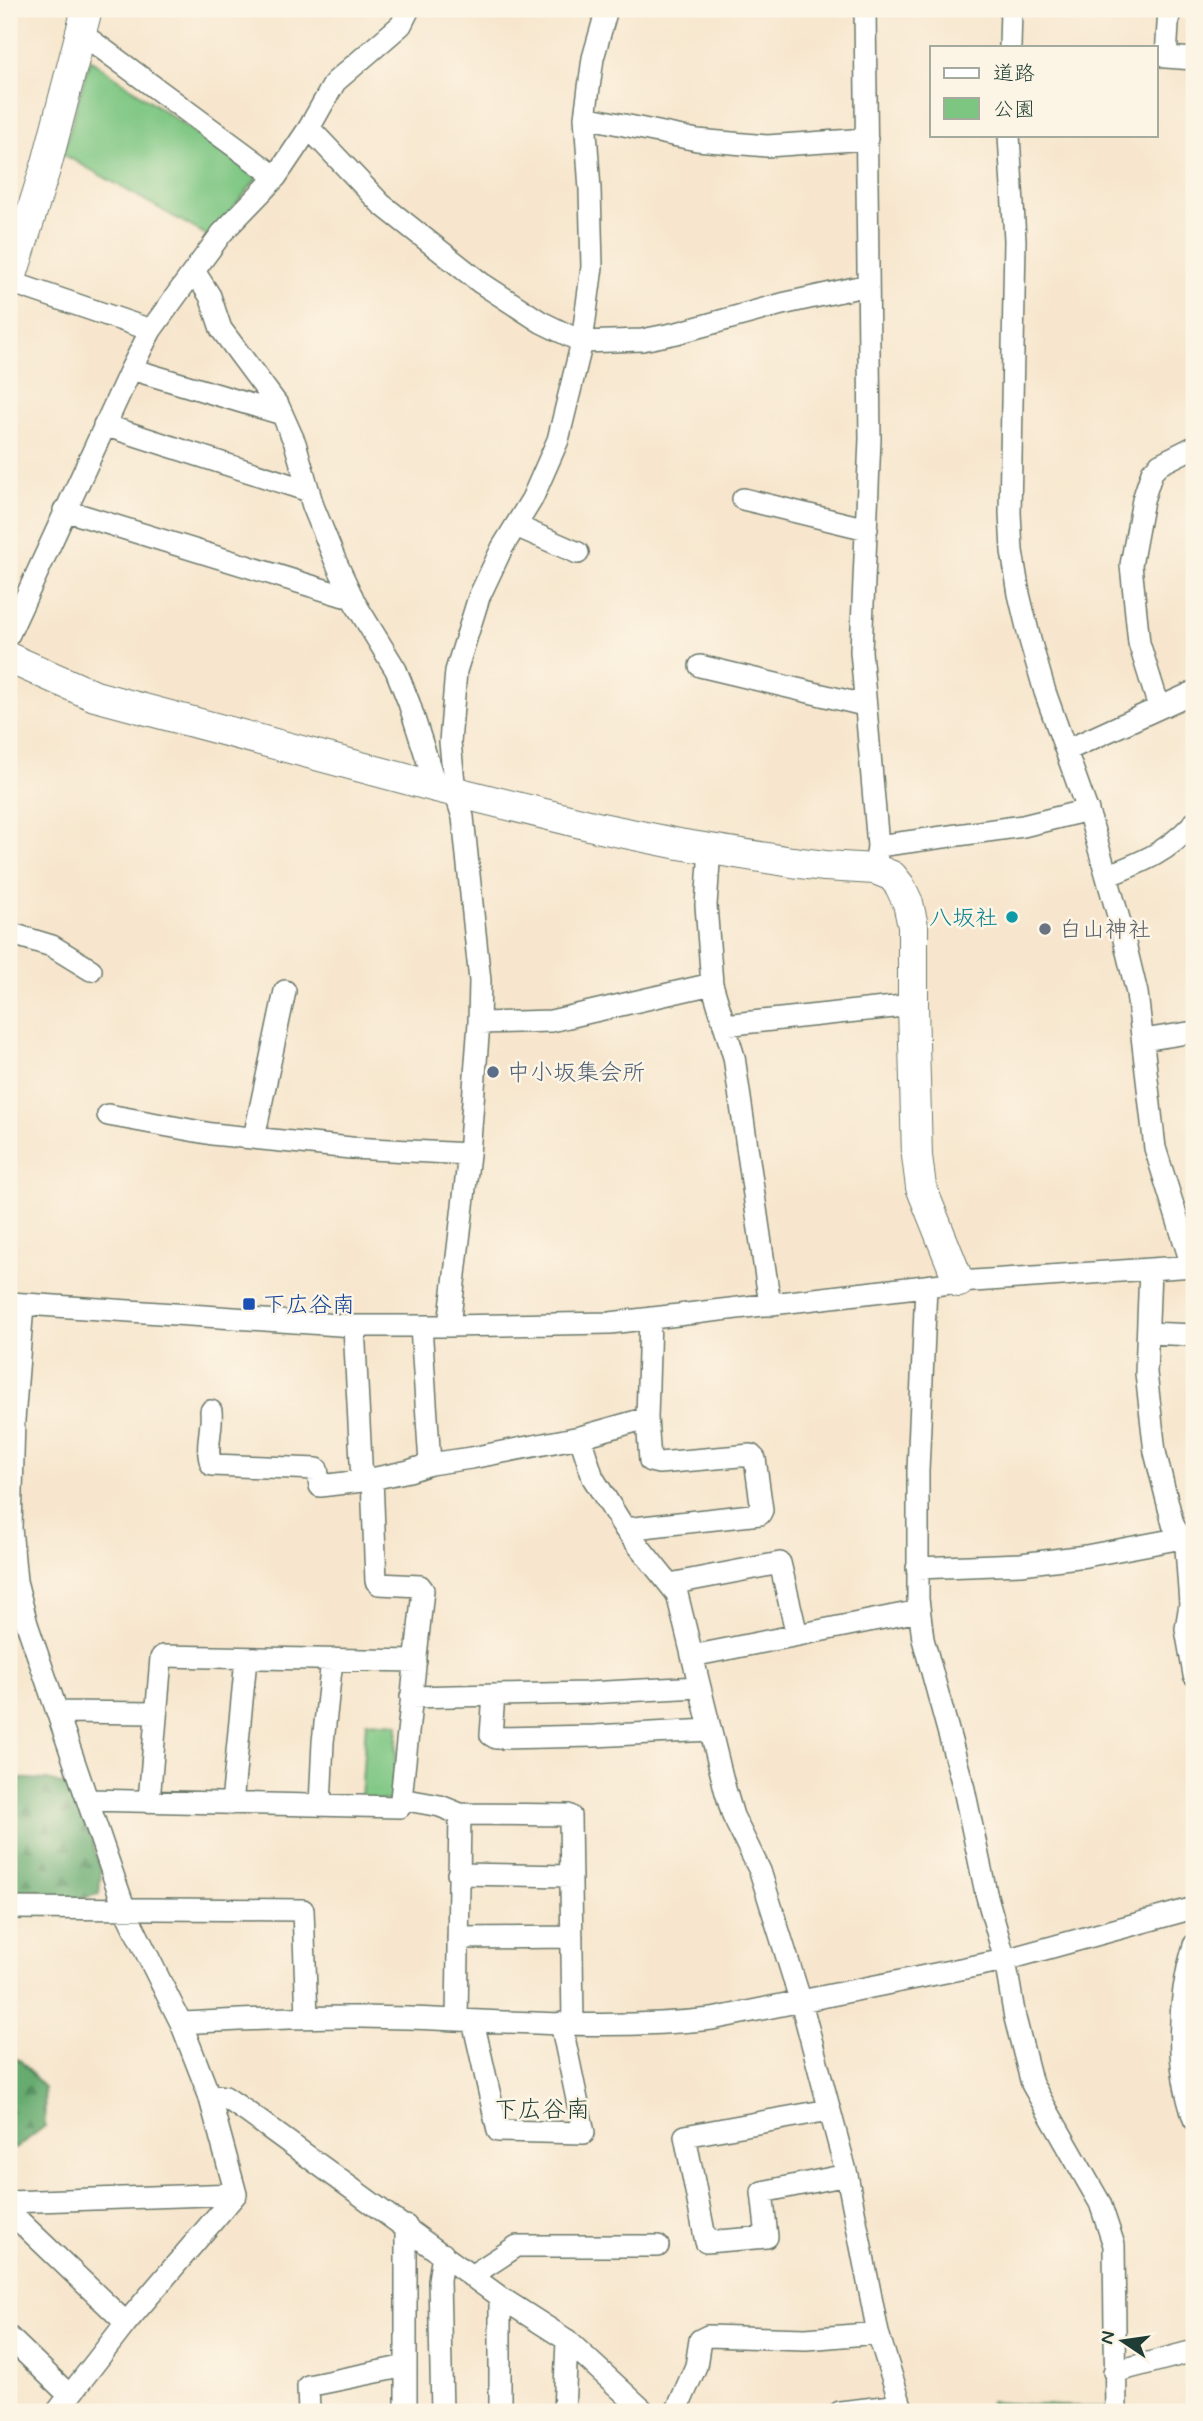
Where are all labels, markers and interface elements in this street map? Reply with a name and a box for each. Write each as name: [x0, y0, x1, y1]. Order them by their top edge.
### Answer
legend: [930, 46, 1158, 136]
text: 道路: [993, 60, 1035, 88]
text: 公園: [993, 96, 1035, 124]
place label: 八坂社: [929, 904, 998, 934]
marker: 八坂社: [1004, 909, 1020, 925]
place label: 白山神社: [1059, 916, 1151, 946]
marker: 白山神社: [1037, 921, 1053, 937]
place label: 中小坂集会所: [507, 1059, 645, 1089]
marker: 中小坂集会所: [485, 1064, 501, 1080]
place label: 下広谷南: [263, 1291, 355, 1321]
marker: 下広谷南: [241, 1296, 257, 1312]
district label: 下広谷南: [494, 2095, 590, 2126]
north arrow: [1088, 2306, 1158, 2376]
text: N: [1094, 2329, 1122, 2346]

